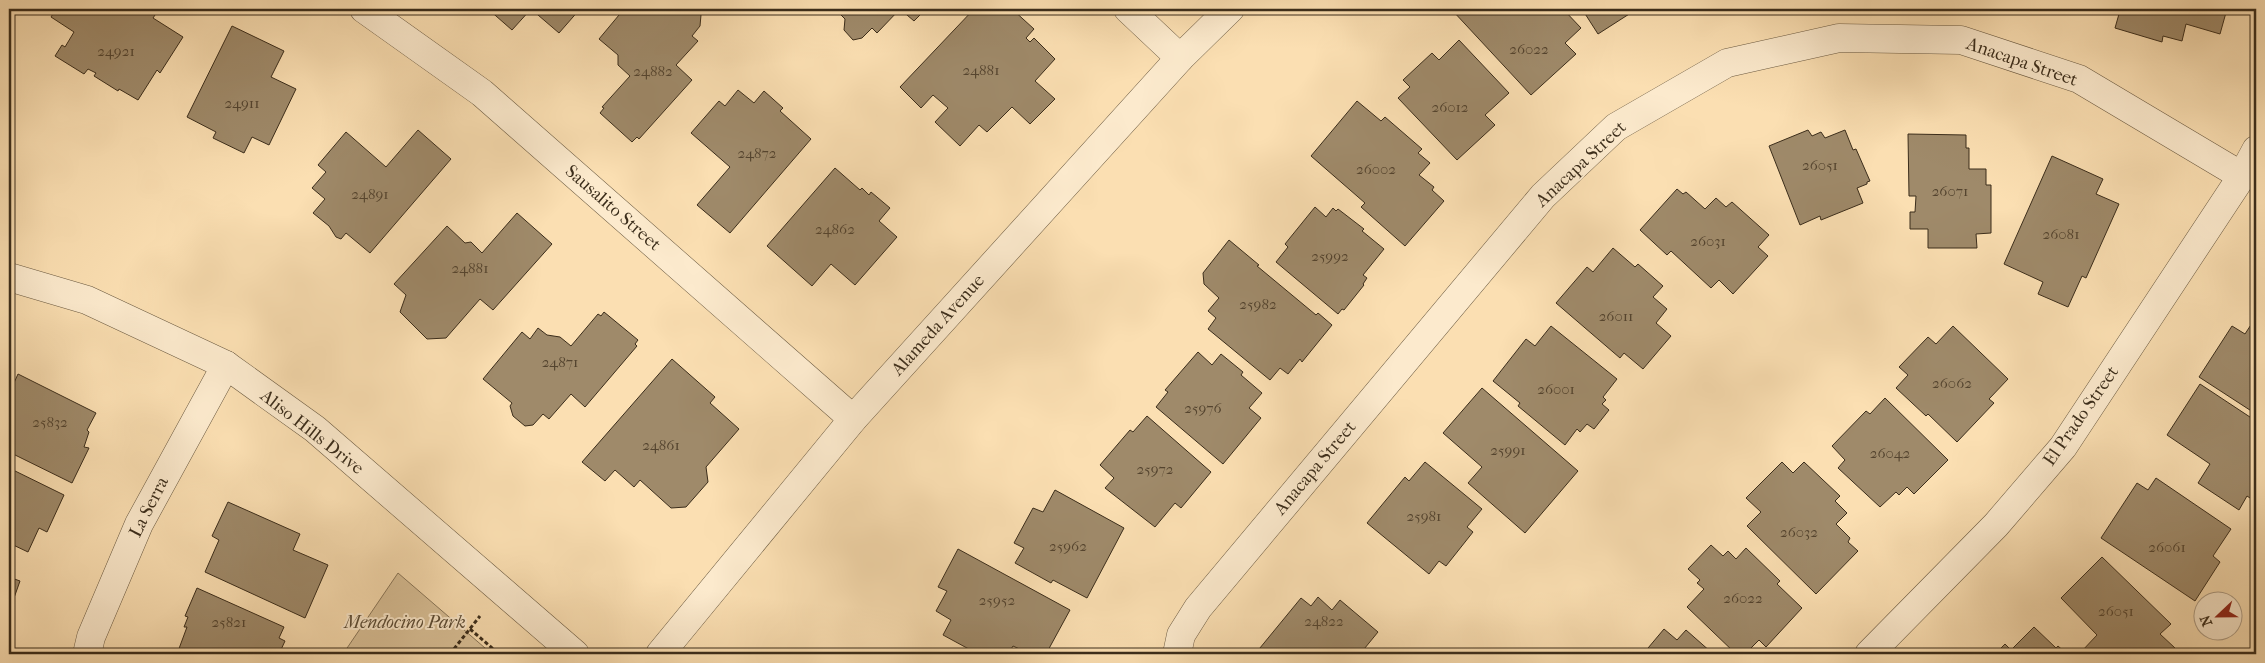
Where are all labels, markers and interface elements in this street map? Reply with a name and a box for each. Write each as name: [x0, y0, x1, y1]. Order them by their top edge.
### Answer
street label: Anacapa Street: [1963, 33, 2081, 91]
house number: 26022: [1509, 40, 1549, 58]
house number: 24921: [97, 42, 135, 60]
house number: 24881: [963, 61, 1000, 79]
house number: 24882: [633, 62, 673, 80]
house number: 24911: [224, 94, 260, 112]
house number: 26012: [1431, 98, 1469, 116]
street label: Anacapa Street: [1531, 116, 1631, 212]
house number: 24872: [737, 144, 777, 162]
house number: 26051: [1802, 156, 1838, 174]
house number: 26002: [1356, 160, 1396, 178]
street label: Sausalito Street: [561, 161, 666, 256]
house number: 26071: [1932, 182, 1968, 200]
house number: 24891: [351, 185, 389, 203]
house number: 24862: [815, 220, 855, 238]
house number: 26081: [2042, 225, 2080, 243]
house number: 26031: [1690, 232, 1726, 250]
house number: 25992: [1311, 247, 1349, 265]
house number: 24881: [452, 259, 489, 277]
street label: Alameda Avenue: [886, 270, 989, 381]
house number: 25982: [1239, 295, 1277, 313]
house number: 26011: [1599, 307, 1633, 325]
house number: 24871: [542, 353, 578, 371]
street label: El Prado Street: [2039, 362, 2123, 470]
house number: 26062: [1932, 374, 1972, 392]
house number: 26001: [1537, 380, 1575, 398]
street label: Aliso Hills Drive: [255, 384, 368, 479]
house number: 25976: [1184, 399, 1223, 417]
house number: 25832: [32, 413, 68, 431]
street label: Anacapa Street: [1269, 416, 1361, 520]
house number: 24861: [642, 436, 680, 454]
house number: 25991: [1490, 441, 1526, 459]
house number: 26042: [1870, 444, 1911, 462]
house number: 25972: [1137, 460, 1174, 478]
street label: La Serra: [125, 473, 173, 541]
house number: 25981: [1407, 507, 1441, 525]
house number: 26032: [1780, 523, 1818, 541]
house number: 25962: [1049, 537, 1087, 555]
house number: 26061: [2148, 538, 2186, 556]
house number: 26022: [1723, 589, 1763, 607]
north arrow: [2192, 590, 2242, 640]
house number: 25952: [979, 591, 1015, 609]
house number: 26051: [2098, 602, 2134, 620]
park label: Mendocino Park: [342, 612, 466, 633]
house number: 24822: [1304, 612, 1344, 630]
text: N: [2196, 612, 2216, 629]
house number: 25821: [212, 613, 246, 631]

